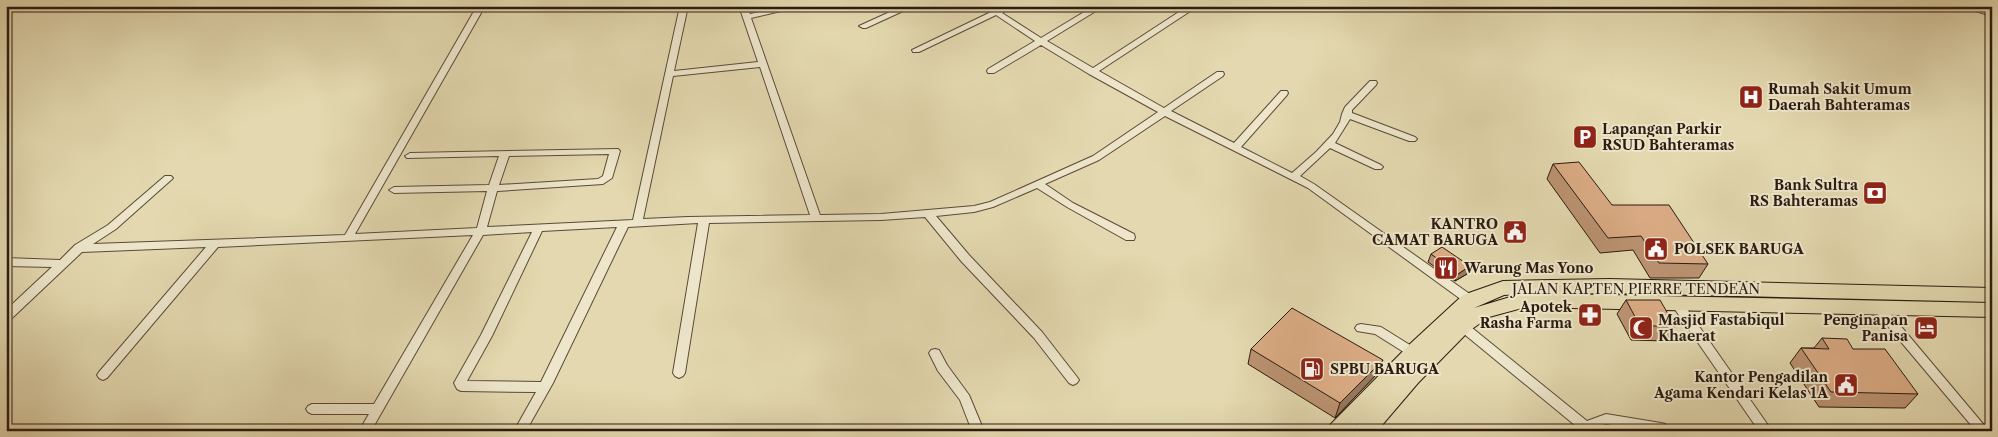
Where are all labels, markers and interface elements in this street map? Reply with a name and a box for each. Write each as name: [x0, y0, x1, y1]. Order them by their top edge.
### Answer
place label: Rumah Sakit Umum Daerah Bahteramas: [1768, 80, 1912, 114]
hospital icon: Rumah Sakit Umum Daerah Bahteramas: [1738, 84, 1764, 110]
place label: Lapangan Parkir RSUD Bahteramas: [1602, 120, 1734, 154]
parking icon: Lapangan Parkir RSUD Bahteramas: [1572, 124, 1598, 150]
place label: Bank Sultra RS Bahteramas: [1749, 176, 1859, 210]
bank icon: Bank Sultra RS Bahteramas: [1862, 180, 1888, 206]
place label: KANTRO CAMAT BARUGA: [1372, 215, 1499, 249]
public building icon: KANTRO CAMAT BARUGA: [1502, 219, 1528, 245]
public building icon: POLSEK BARUGA: [1643, 236, 1669, 262]
place label: POLSEK BARUGA: [1674, 240, 1805, 258]
restaurant icon: Warung Mas Yono: [1433, 255, 1459, 281]
place label: Warung Mas Yono: [1463, 259, 1594, 277]
street label: JALAN KAPTEN PIERRE TENDEAN: [1510, 280, 1761, 298]
place label: Apotek Rasha Farma: [1480, 298, 1573, 332]
pharmacy icon: Apotek Rasha Farma: [1577, 302, 1603, 328]
place label: Masjid Fastabiqul Khaerat: [1658, 311, 1784, 345]
place label: Penginapan Panisa: [1823, 311, 1909, 345]
mosque icon: Masjid Fastabiqul Khaerat: [1628, 315, 1654, 341]
hotel icon: Penginapan Panisa: [1913, 315, 1939, 341]
fuel station icon: SPBU BARUGA: [1299, 356, 1325, 382]
place label: SPBU BARUGA: [1330, 360, 1440, 378]
place label: Kantor Pengadilan Agama Kendari Kelas 1A: [1653, 368, 1829, 402]
public building icon: Kantor Pengadilan Agama Kendari Kelas 1A: [1833, 372, 1859, 398]

